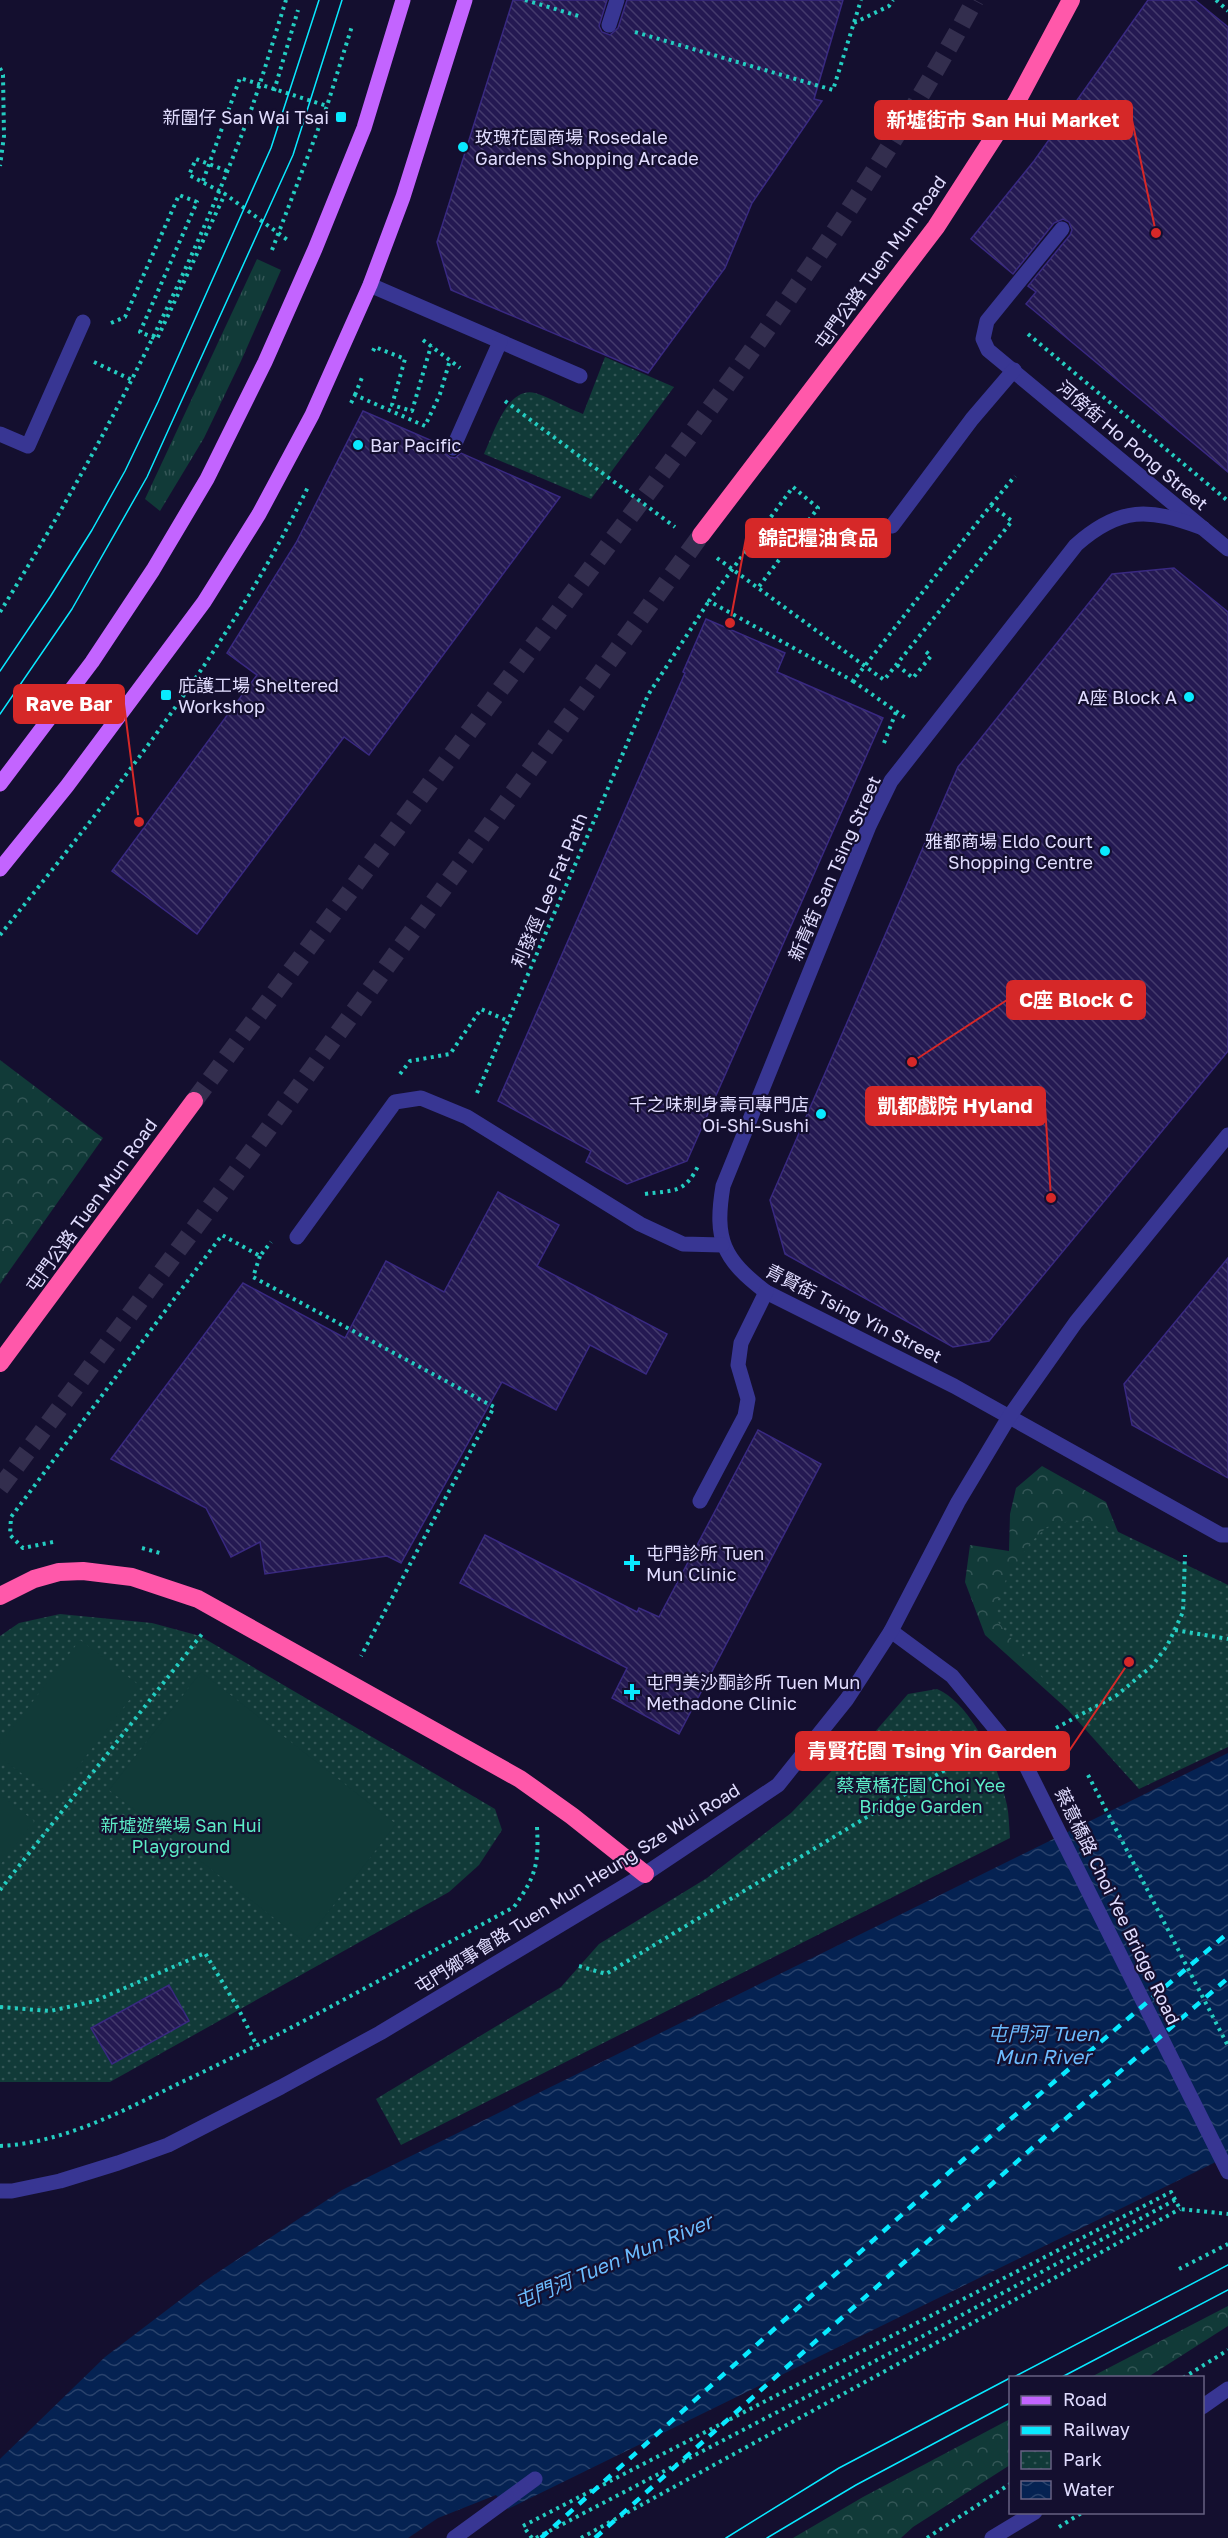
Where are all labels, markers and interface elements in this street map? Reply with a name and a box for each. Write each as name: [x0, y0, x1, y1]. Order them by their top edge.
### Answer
callout: 新墟街市 San Hui Market: [875, 101, 1132, 139]
place label: 新圍仔 San Wai Tsai: [163, 106, 329, 128]
text: 新墟街市 San Hui Market: [887, 107, 1119, 131]
marker: 新圍仔 San Wai Tsai: [334, 110, 348, 124]
place label: 玫瑰花園商場 Rosedale Gardens Shopping Arcade: [475, 126, 699, 169]
marker: 玫瑰花園商場 Rosedale Gardens Shopping Arcade: [456, 140, 470, 154]
street label: 屯門公路 Tuen Mun Road: [810, 171, 950, 353]
street label: 河傍街 Ho Pong Street: [1053, 376, 1213, 514]
place label: Bar Pacific: [370, 434, 462, 456]
marker: Bar Pacific: [351, 438, 365, 452]
callout: 錦記糧油食品: [746, 519, 890, 557]
text: 錦記糧油食品: [758, 525, 878, 549]
place label: 庇護工場 Sheltered Workshop: [178, 674, 339, 717]
callout: Rave Bar: [14, 685, 124, 723]
place label: A座 Block A: [1077, 686, 1177, 708]
marker: 庇護工場 Sheltered Workshop: [159, 688, 173, 702]
marker: A座 Block A: [1182, 690, 1196, 704]
text: Rave Bar: [26, 691, 113, 715]
street label: 新青街 San Tsing Street: [783, 772, 885, 964]
street label: 利發徑 Lee Fat Path: [506, 809, 592, 971]
place label: 雅都商場 Eldo Court Shopping Centre: [925, 830, 1093, 873]
marker: 雅都商場 Eldo Court Shopping Centre: [1098, 844, 1112, 858]
callout: C座 Block C: [1007, 981, 1145, 1019]
text: C座 Block C: [1019, 987, 1133, 1011]
callout: 凱都戲院 Hyland: [866, 1087, 1045, 1125]
place label: 千之味刺身壽司專門店 Oi-Shi-Sushi: [629, 1093, 809, 1136]
text: 凱都戲院 Hyland: [878, 1093, 1032, 1117]
marker: 千之味刺身壽司專門店 Oi-Shi-Sushi: [814, 1107, 828, 1121]
street label: 屯門公路 Tuen Mun Road: [21, 1114, 161, 1296]
street label: 青賢街 Tsing Yin Street: [762, 1259, 946, 1367]
place label: 屯門診所 Tuen Mun Clinic: [646, 1542, 764, 1585]
marker: 屯門診所 Tuen Mun Clinic: [623, 1554, 641, 1572]
place label: 屯門美沙酮診所 Tuen Mun Methadone Clinic: [646, 1671, 860, 1714]
marker: 屯門美沙酮診所 Tuen Mun Methadone Clinic: [623, 1683, 641, 1701]
callout: 青賢花園 Tsing Yin Garden: [796, 1732, 1069, 1770]
text: 青賢花園 Tsing Yin Garden: [807, 1738, 1057, 1762]
park label: 蔡意橋花園 Choi Yee Bridge Garden: [837, 1774, 1005, 1817]
street label: 屯門鄉事會路 Tuen Mun Heung Sze Wui Road: [410, 1778, 744, 1998]
street label: 蔡意橋路 Choi Yee Bridge Road: [1051, 1784, 1185, 2028]
park label: 新墟遊樂場 San Hui Playground: [100, 1814, 262, 1857]
water label: 屯門河 Tuen Mun River: [987, 2021, 1099, 2068]
water label: 屯門河 Tuen Mun River: [511, 2207, 718, 2314]
legend: [1009, 2376, 1204, 2514]
text: Road: [1063, 2388, 1107, 2410]
text: Railway: [1063, 2418, 1130, 2440]
text: Park: [1063, 2448, 1102, 2470]
text: Water: [1063, 2478, 1114, 2500]

